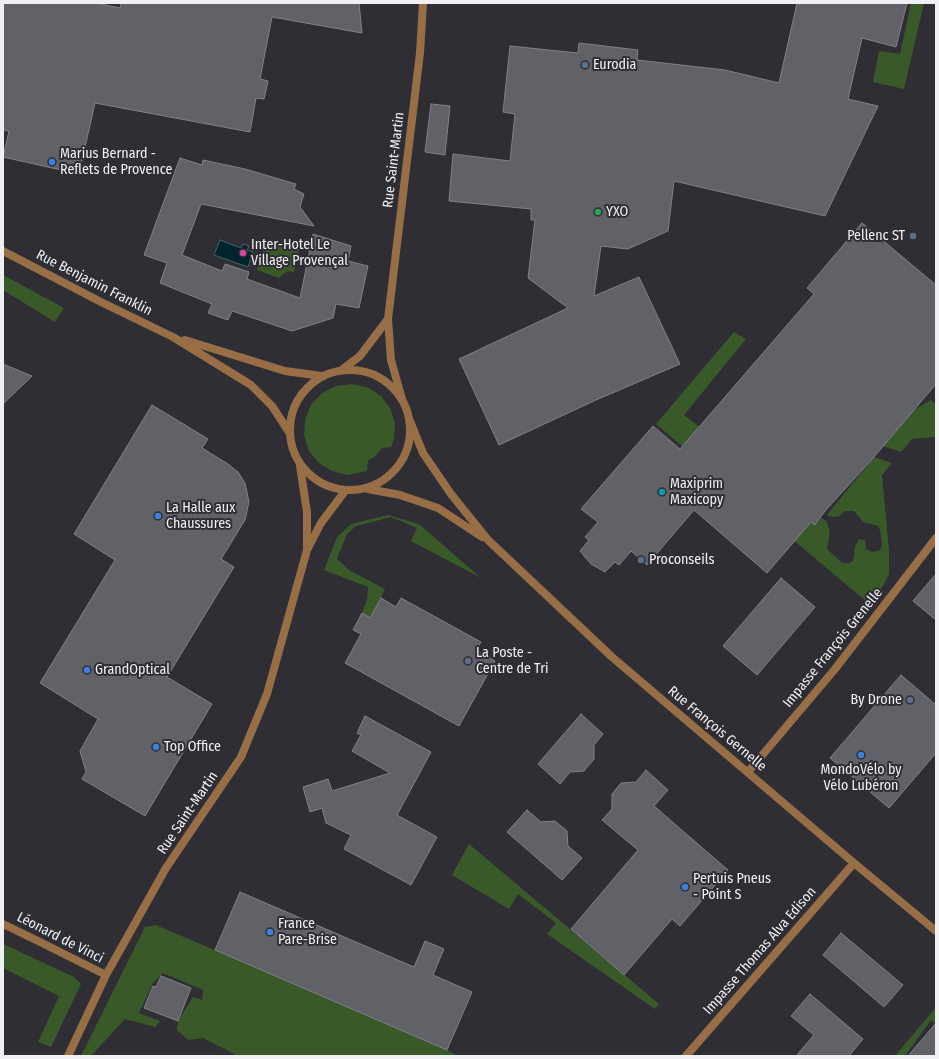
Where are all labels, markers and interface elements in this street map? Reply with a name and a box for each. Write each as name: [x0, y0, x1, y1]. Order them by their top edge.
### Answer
place label: Eurodia: [593, 57, 636, 73]
marker: Eurodia: [580, 60, 590, 70]
street label: Rue Saint-Martin: [380, 111, 408, 209]
place label: Marius Bernard - Reflets de Provence: [60, 146, 172, 178]
marker: Marius Bernard - Reflets de Provence: [47, 157, 57, 167]
place label: YXO: [606, 204, 628, 220]
marker: YXO: [593, 207, 603, 217]
place label: Pellenc ST: [847, 228, 905, 244]
marker: Pellenc ST: [908, 231, 918, 241]
place label: Inter-Hotel Le Village Provençal: [251, 237, 348, 270]
street label: Rue Benjamin Franklin: [33, 246, 155, 320]
marker: Inter-Hotel Le Village Provençal: [238, 248, 248, 258]
place label: Maxiprim Maxicopy: [670, 476, 723, 508]
marker: Maxiprim Maxicopy: [657, 487, 667, 497]
place label: La Halle aux Chaussures: [166, 500, 235, 532]
marker: La Halle aux Chaussures: [153, 511, 163, 521]
place label: Proconseils: [649, 552, 714, 568]
marker: Proconseils: [636, 555, 646, 565]
street label: Impasse François Grenelle: [780, 585, 886, 711]
place label: La Poste - Centre de Tri: [476, 645, 549, 678]
marker: La Poste - Centre de Tri: [463, 656, 473, 666]
place label: GrandOptical: [95, 662, 170, 678]
marker: GrandOptical: [82, 665, 92, 675]
street label: Rue François Gernelle: [664, 683, 770, 775]
place label: By Drone: [851, 692, 902, 708]
marker: By Drone: [905, 695, 915, 705]
place label: Top Office: [164, 739, 221, 755]
marker: Top Office: [151, 742, 161, 752]
marker: MondoVélo by Vélo Lubéron: [856, 750, 866, 760]
place label: MondoVélo by Vélo Lubéron: [820, 762, 902, 794]
street label: Rue Saint-Martin: [154, 768, 222, 858]
place label: Pertuis Pneus - Point S: [693, 871, 771, 904]
marker: Pertuis Pneus - Point S: [680, 882, 690, 892]
street label: Impasse Thomas Alva Edison: [700, 884, 820, 1018]
street label: Léonard de Vinci: [14, 909, 106, 967]
place label: France Pare-Brise: [278, 916, 337, 948]
marker: France Pare-Brise: [265, 927, 275, 937]

